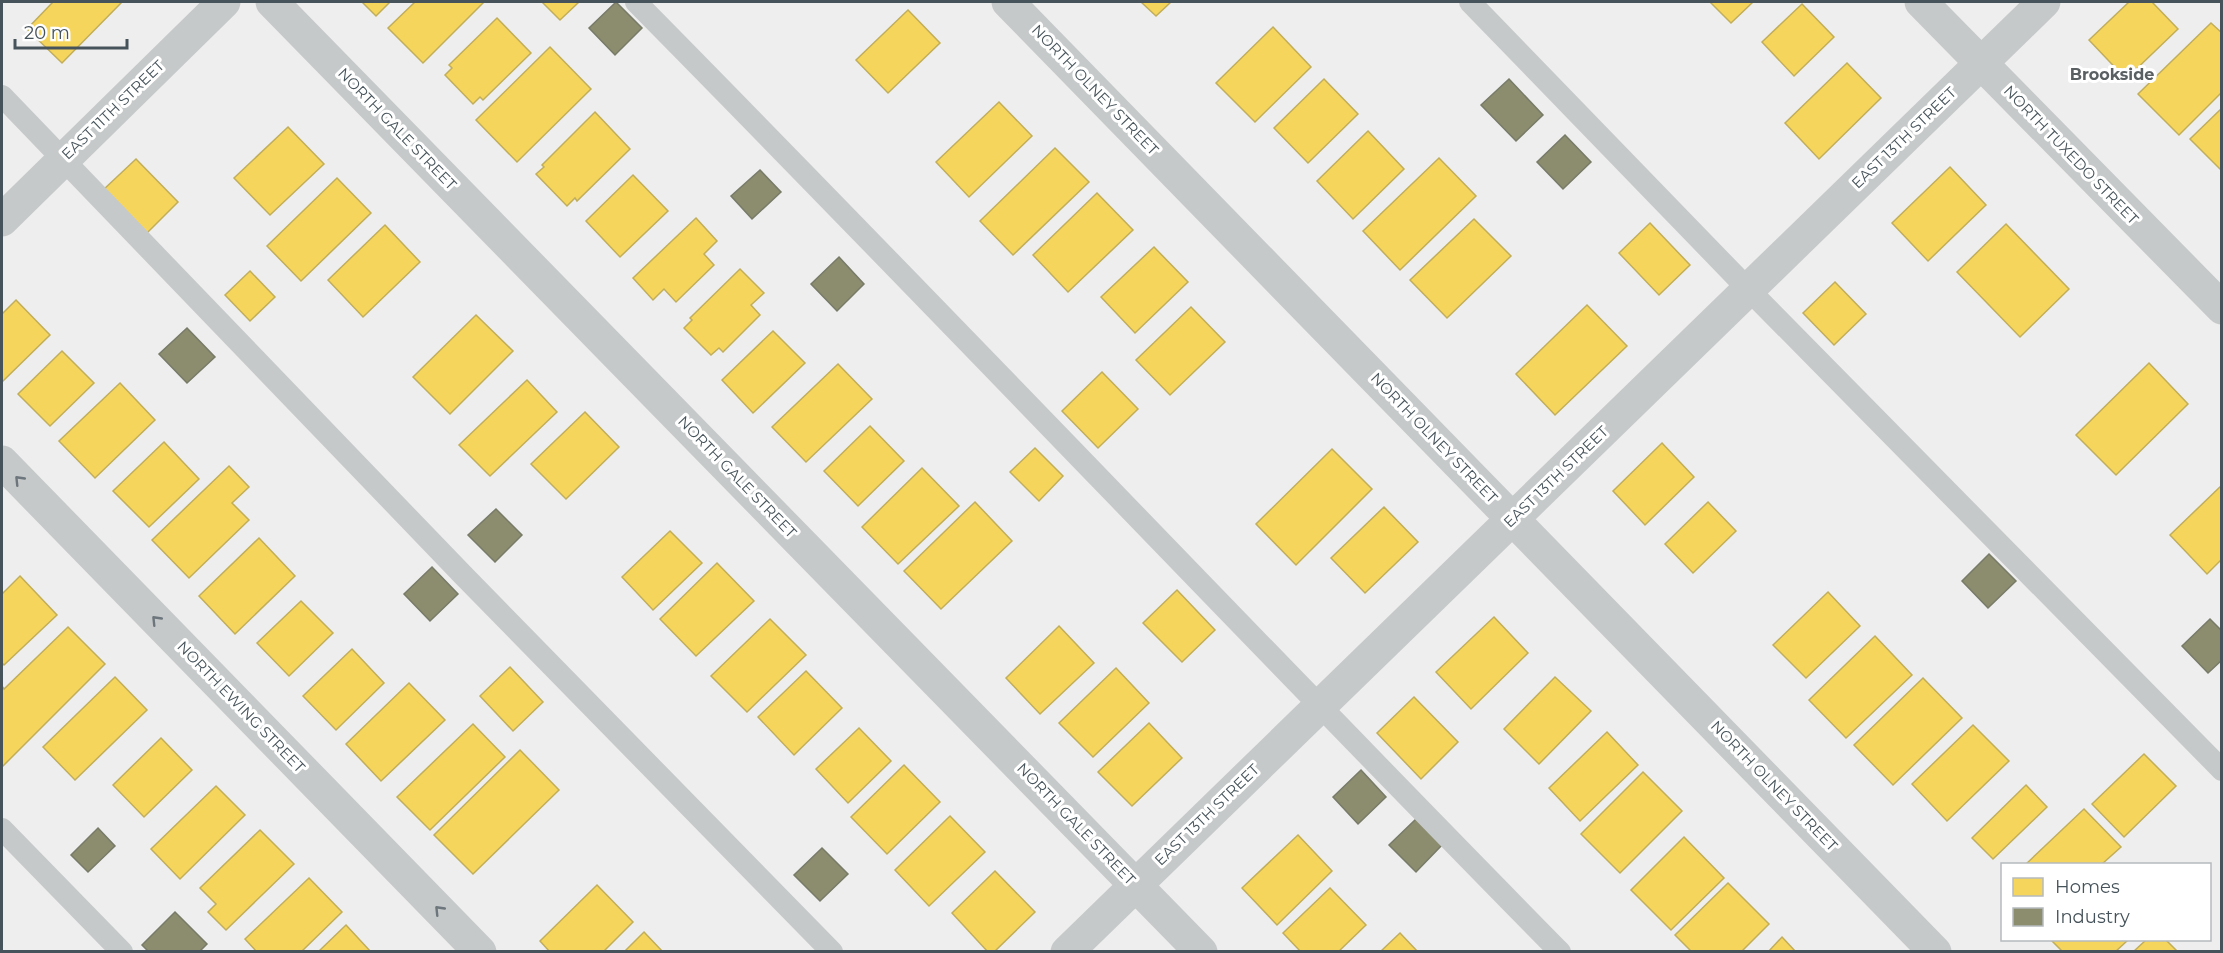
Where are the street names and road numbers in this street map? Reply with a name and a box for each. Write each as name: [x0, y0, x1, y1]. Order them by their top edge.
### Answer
street label: NORTH OLNEY STREET: [1028, 20, 1163, 159]
street label: EAST 11TH STREET: [57, 56, 168, 163]
street label: NORTH GALE STREET: [334, 64, 461, 194]
street label: NORTH TUXEDO STREET: [2000, 81, 2143, 228]
street label: EAST 13TH STREET: [1847, 83, 1960, 192]
street label: NORTH OLNEY STREET: [1367, 368, 1502, 507]
street label: NORTH GALE STREET: [674, 412, 801, 542]
street label: EAST 13TH STREET: [1499, 422, 1612, 531]
street label: NORTH EWING STREET: [173, 637, 310, 777]
street label: NORTH OLNEY STREET: [1707, 716, 1842, 855]
street label: NORTH GALE STREET: [1013, 759, 1140, 889]
street label: EAST 13TH STREET: [1150, 760, 1263, 869]

